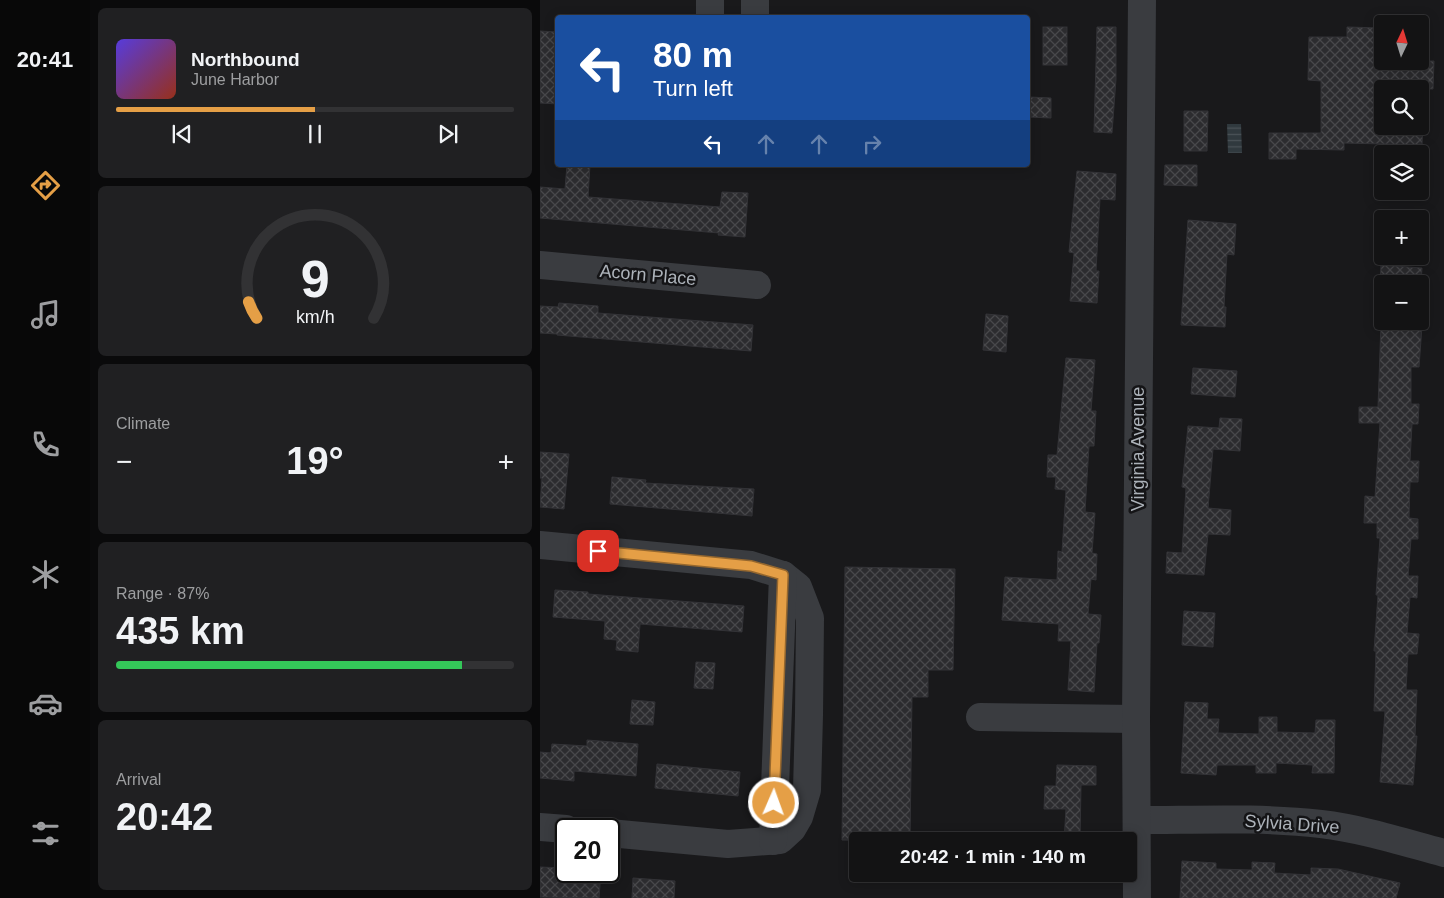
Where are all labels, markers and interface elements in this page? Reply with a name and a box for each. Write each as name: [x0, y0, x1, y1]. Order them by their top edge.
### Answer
north arrow: [1374, 15, 1429, 70]
map controls: [1374, 15, 1429, 330]
icon: left: [570, 35, 635, 100]
text: 80 m: [653, 35, 733, 74]
text: 20:41: [17, 47, 73, 72]
text: Northbound: [191, 49, 300, 70]
text: June Harbor: [191, 71, 279, 88]
text: Turn left: [653, 76, 733, 101]
button: search: [1374, 80, 1429, 135]
icon: previous: [168, 120, 196, 148]
icon: pause: [301, 120, 329, 148]
icon: next: [434, 120, 462, 148]
icon: left: [699, 130, 727, 158]
icon: ahead: [752, 130, 780, 158]
icon: ahead: [805, 130, 833, 158]
icon: right: [858, 130, 886, 158]
button: layers: [1374, 145, 1429, 200]
icon: directions: [28, 168, 63, 203]
button: +: [1374, 210, 1429, 265]
text: 9: [301, 250, 329, 308]
street label: Acorn Place: [599, 261, 697, 289]
button: −: [1374, 275, 1429, 330]
icon: music: [28, 297, 63, 332]
text: km/h: [296, 307, 334, 327]
street label: Virginia Avenue: [1128, 387, 1148, 511]
text: Climate: [116, 415, 170, 432]
icon: phone: [28, 427, 63, 462]
text: 19°: [286, 440, 344, 482]
text: −: [116, 446, 132, 477]
text: +: [498, 446, 514, 477]
pin: [577, 530, 619, 572]
icon: arrive: [584, 537, 612, 565]
icon: climate: [28, 557, 63, 592]
text: Range · 87%: [116, 585, 209, 602]
text: 435 km: [116, 610, 245, 652]
icon: car: [28, 686, 63, 721]
text: Arrival: [116, 771, 161, 788]
position arrow: [747, 776, 799, 828]
text: 20:42: [116, 796, 213, 838]
street label: Sylvia Drive: [1244, 811, 1340, 837]
icon: filters: [28, 816, 63, 851]
speed limit sign: 20: [555, 818, 620, 883]
text: 20:42 · 1 min · 140 m: [900, 846, 1086, 867]

